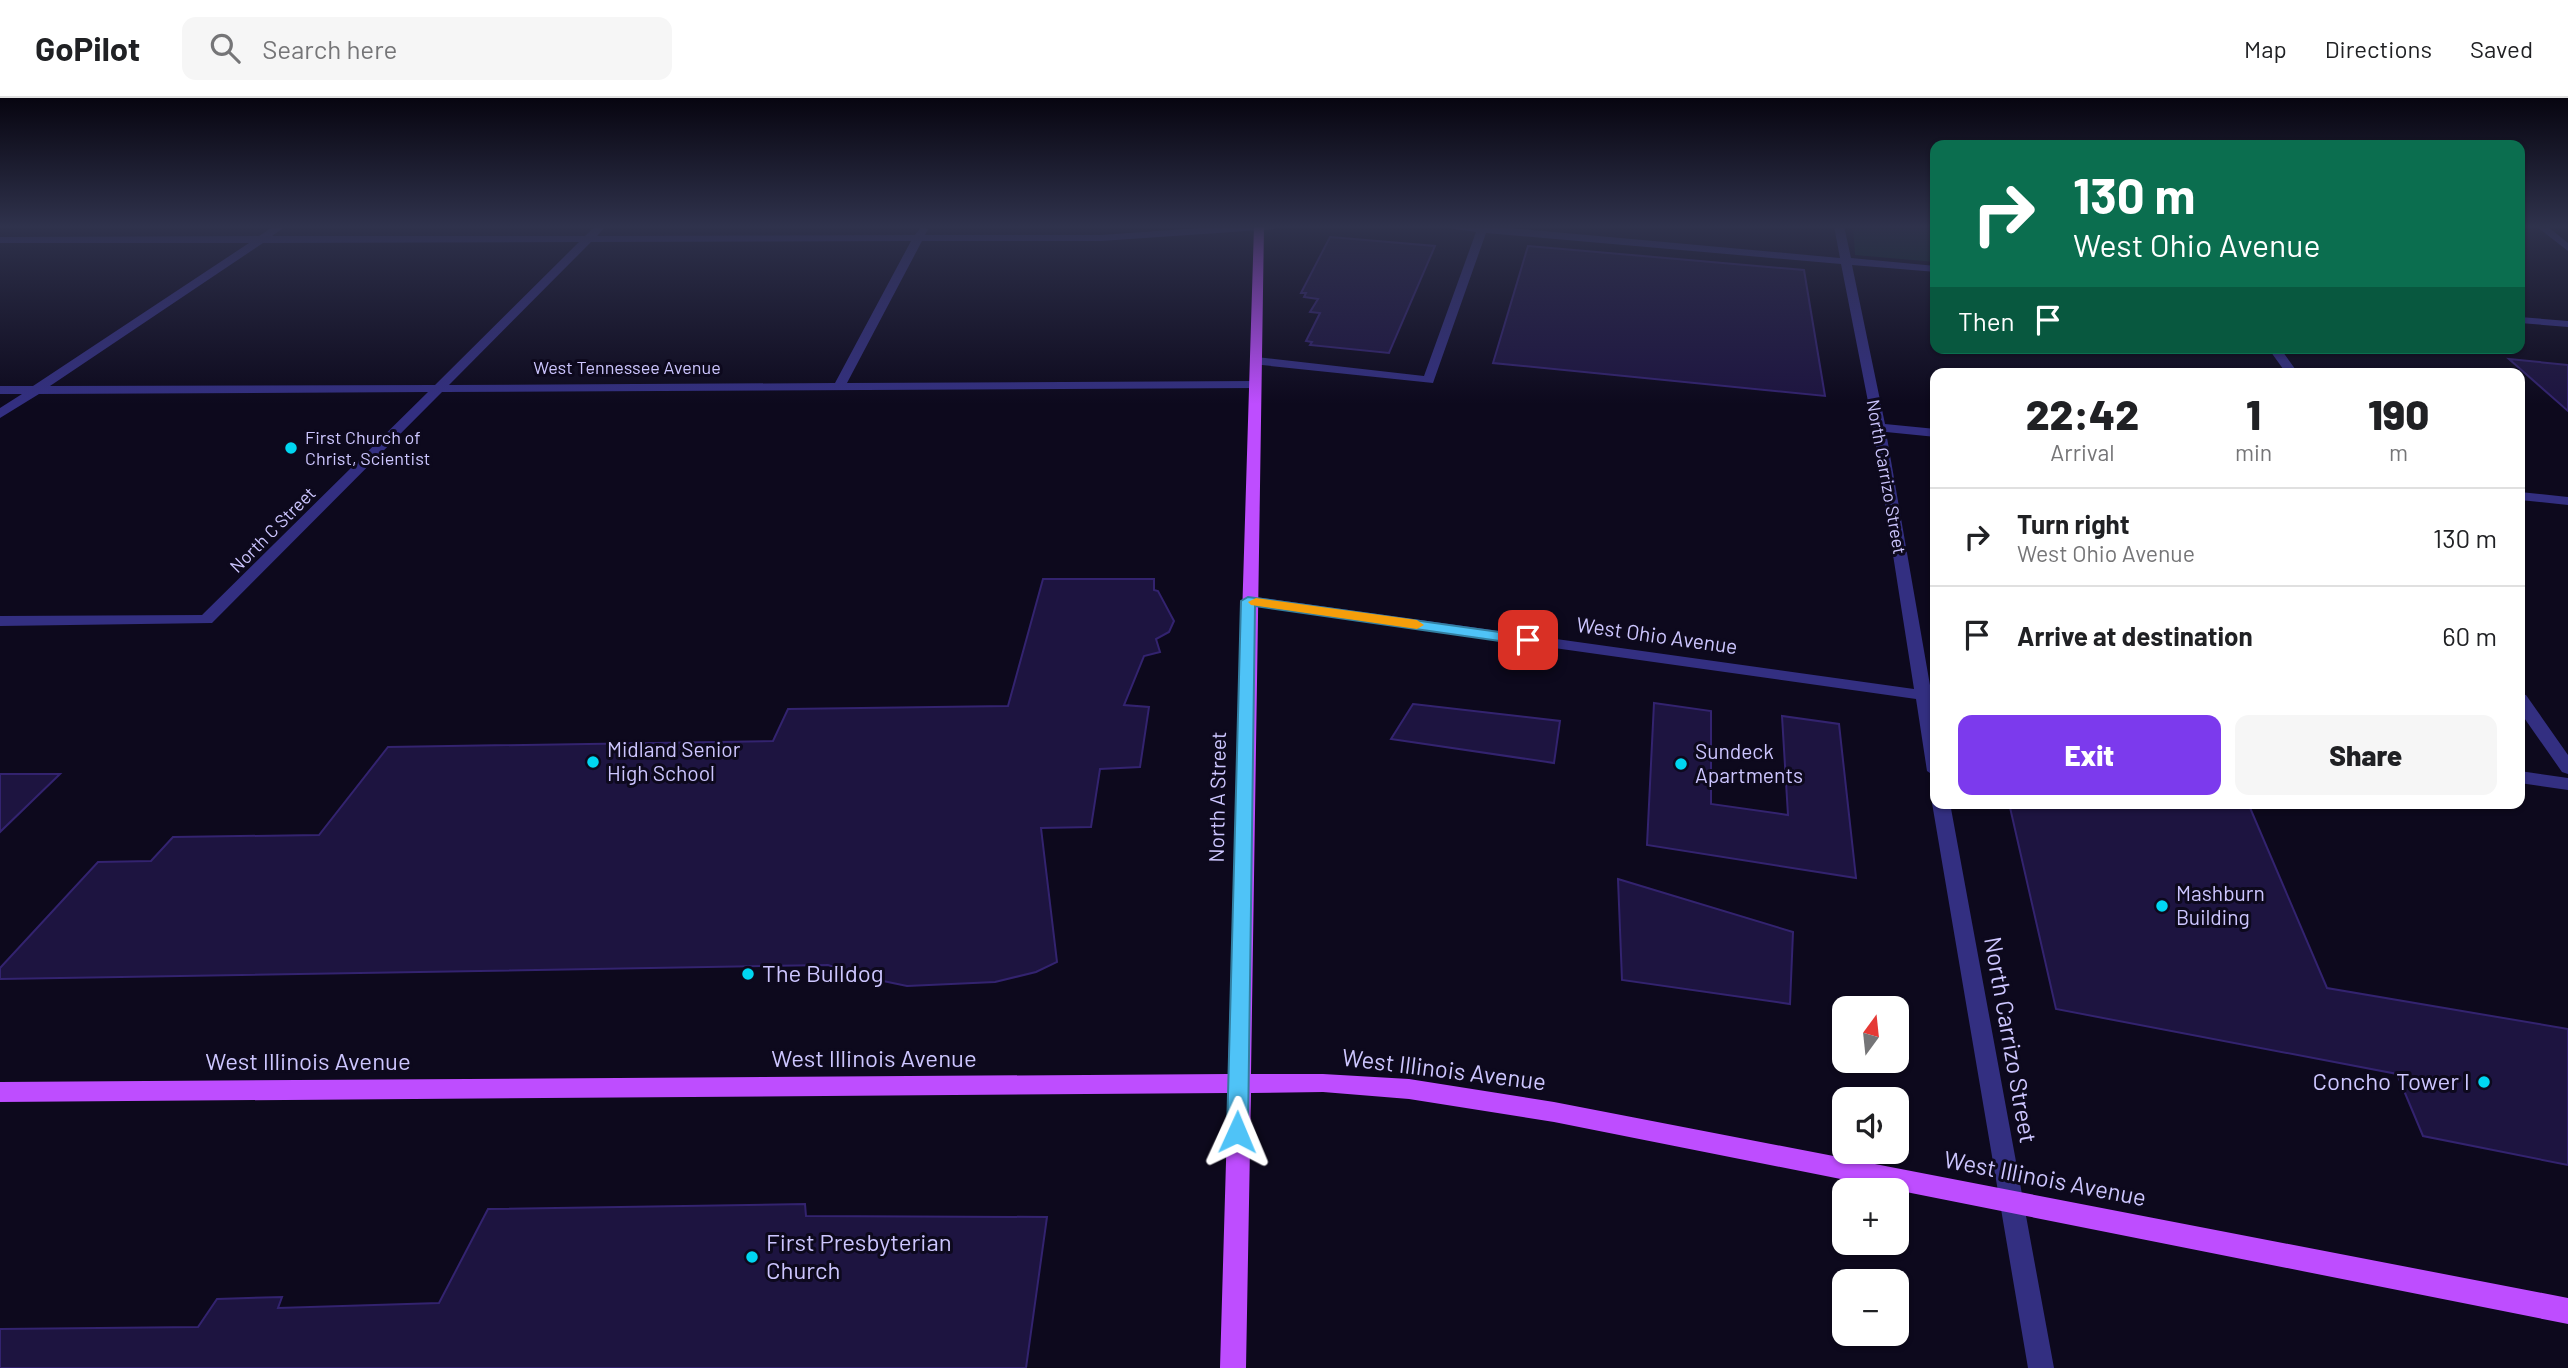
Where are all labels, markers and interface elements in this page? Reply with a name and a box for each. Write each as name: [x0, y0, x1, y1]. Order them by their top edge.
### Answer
search box: [182, 17, 672, 80]
text: GoPilot: [35, 28, 140, 68]
icon: search: [206, 29, 244, 67]
text: Search here: [262, 33, 397, 64]
text: Map: [2244, 34, 2287, 63]
text: Directions: [2325, 34, 2432, 63]
text: Saved: [2470, 34, 2533, 63]
text: 130 m: [2073, 165, 2195, 224]
icon: right: [1958, 168, 2049, 259]
text: West Ohio Avenue: [2073, 225, 2321, 263]
icon: arrive: [2029, 301, 2067, 339]
text: Then: [1958, 305, 2015, 336]
street label: West Tennessee Avenue: [533, 356, 721, 378]
text: 22:42: [2026, 388, 2139, 438]
text: 1: [2246, 388, 2261, 438]
text: 190: [2368, 388, 2429, 438]
street label: North Carrizo Street: [1863, 398, 1911, 556]
place label: First Church of Christ, Scientist: [305, 426, 430, 469]
text: Arrival: [2050, 438, 2115, 466]
text: min: [2235, 438, 2272, 466]
text: m: [2389, 438, 2408, 466]
marker: First Church of Christ, Scientist: [283, 440, 299, 456]
street label: North C Street: [225, 482, 320, 577]
text: Turn right: [2017, 508, 2130, 539]
icon: right: [1958, 518, 1996, 556]
text: 130 m: [2433, 522, 2497, 553]
text: West Ohio Avenue: [2017, 539, 2195, 567]
pin: [1498, 610, 1558, 670]
street label: West Ohio Avenue: [1575, 611, 1739, 658]
icon: arrive: [1958, 616, 1996, 654]
text: Arrive at destination: [2017, 620, 2253, 651]
text: 60 m: [2442, 620, 2497, 651]
icon: arrive: [1509, 621, 1547, 659]
button: Exit: [1958, 715, 2221, 795]
button: Share: [2235, 715, 2497, 795]
street label: North A Street: [1203, 731, 1230, 863]
place label: Midland Senior High School: [607, 736, 741, 785]
place label: Sundeck Apartments: [1695, 738, 1803, 787]
marker: Midland Senior High School: [585, 754, 601, 770]
marker: Sundeck Apartments: [1673, 756, 1689, 772]
place label: Mashburn Building: [2176, 880, 2265, 929]
marker: Mashburn Building: [2154, 898, 2170, 914]
street label: North Carrizo Street: [1979, 934, 2044, 1145]
place label: The Bulldog: [762, 958, 884, 987]
marker: The Bulldog: [740, 966, 756, 982]
north arrow: [1832, 996, 1909, 1073]
map controls: [1832, 996, 1909, 1346]
street label: West Illinois Avenue: [1340, 1042, 1548, 1095]
street label: West Illinois Avenue: [771, 1043, 977, 1072]
street label: West Illinois Avenue: [205, 1046, 411, 1075]
place label: Concho Tower I: [2312, 1066, 2470, 1095]
marker: Concho Tower I: [2476, 1074, 2492, 1090]
button: sound: [1832, 1087, 1909, 1164]
position arrow: [1200, 1095, 1274, 1169]
street label: West Illinois Avenue: [1942, 1144, 2149, 1211]
button: +: [1832, 1178, 1909, 1255]
place label: First Presbyterian Church: [766, 1227, 952, 1284]
marker: First Presbyterian Church: [744, 1249, 760, 1265]
button: −: [1832, 1269, 1909, 1346]

